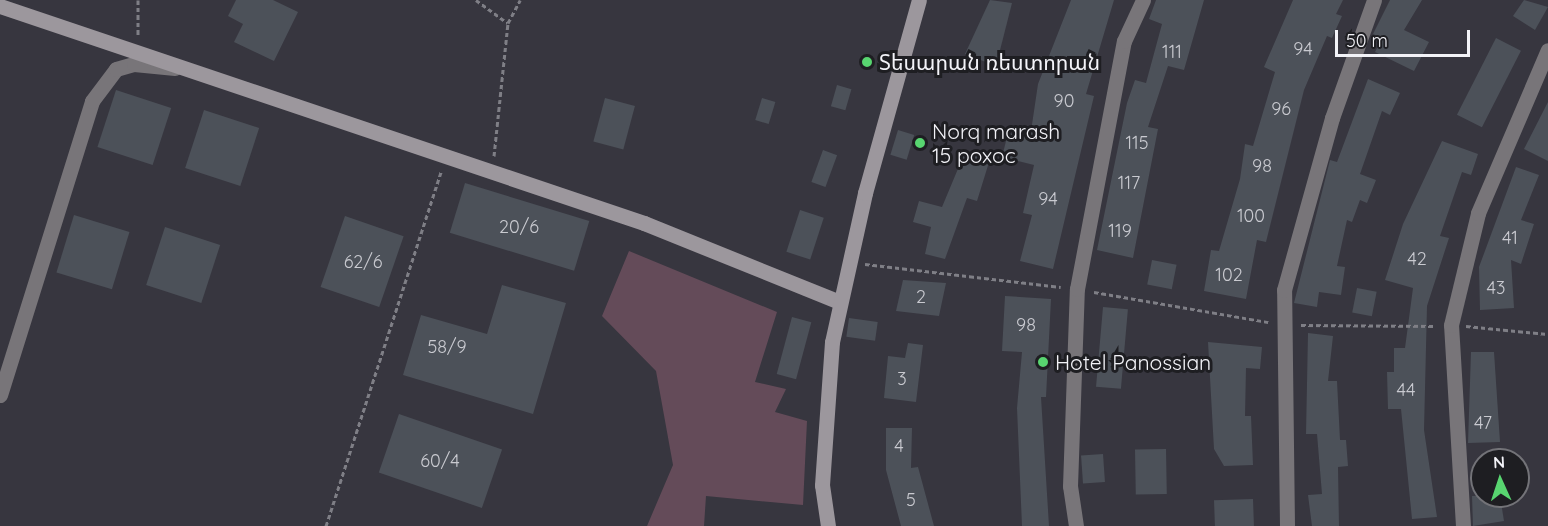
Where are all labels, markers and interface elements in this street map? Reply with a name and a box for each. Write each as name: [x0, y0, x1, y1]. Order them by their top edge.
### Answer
scale bar: [1338, 18, 1473, 56]
text: 50 m: [1346, 29, 1388, 52]
house number: 94: [1293, 38, 1313, 60]
house number: 111: [1162, 41, 1182, 63]
place label: Տեսարան ռեստորան: [879, 49, 1100, 75]
marker: Տեսարան ռեստորան: [860, 55, 874, 69]
house number: 90: [1054, 90, 1074, 112]
house number: 96: [1271, 98, 1291, 120]
place label: Norq marash 15 poxoc: [932, 118, 1060, 168]
house number: 115: [1125, 132, 1149, 154]
marker: Norq marash 15 poxoc: [913, 136, 927, 150]
house number: 98: [1252, 155, 1272, 177]
house number: 117: [1118, 172, 1140, 194]
house number: 94: [1038, 188, 1058, 210]
house number: 100: [1237, 205, 1265, 227]
house number: 20/6: [499, 216, 539, 238]
house number: 119: [1108, 220, 1132, 242]
house number: 41: [1502, 227, 1518, 249]
house number: 42: [1407, 248, 1427, 270]
house number: 62/6: [344, 251, 382, 273]
house number: 102: [1215, 264, 1243, 286]
house number: 43: [1487, 277, 1505, 299]
house number: 2: [916, 286, 926, 308]
house number: 98: [1016, 314, 1036, 336]
house number: 58/9: [428, 336, 466, 358]
place label: Hotel Panossian: [1055, 349, 1211, 375]
marker: Hotel Panossian: [1036, 355, 1050, 369]
house number: 3: [897, 368, 907, 390]
house number: 44: [1397, 379, 1415, 401]
house number: 47: [1474, 412, 1492, 434]
house number: 4: [894, 435, 904, 457]
north arrow: [1470, 448, 1530, 508]
house number: 60/4: [420, 450, 460, 472]
text: N: [1493, 452, 1506, 472]
house number: 5: [906, 489, 916, 511]

